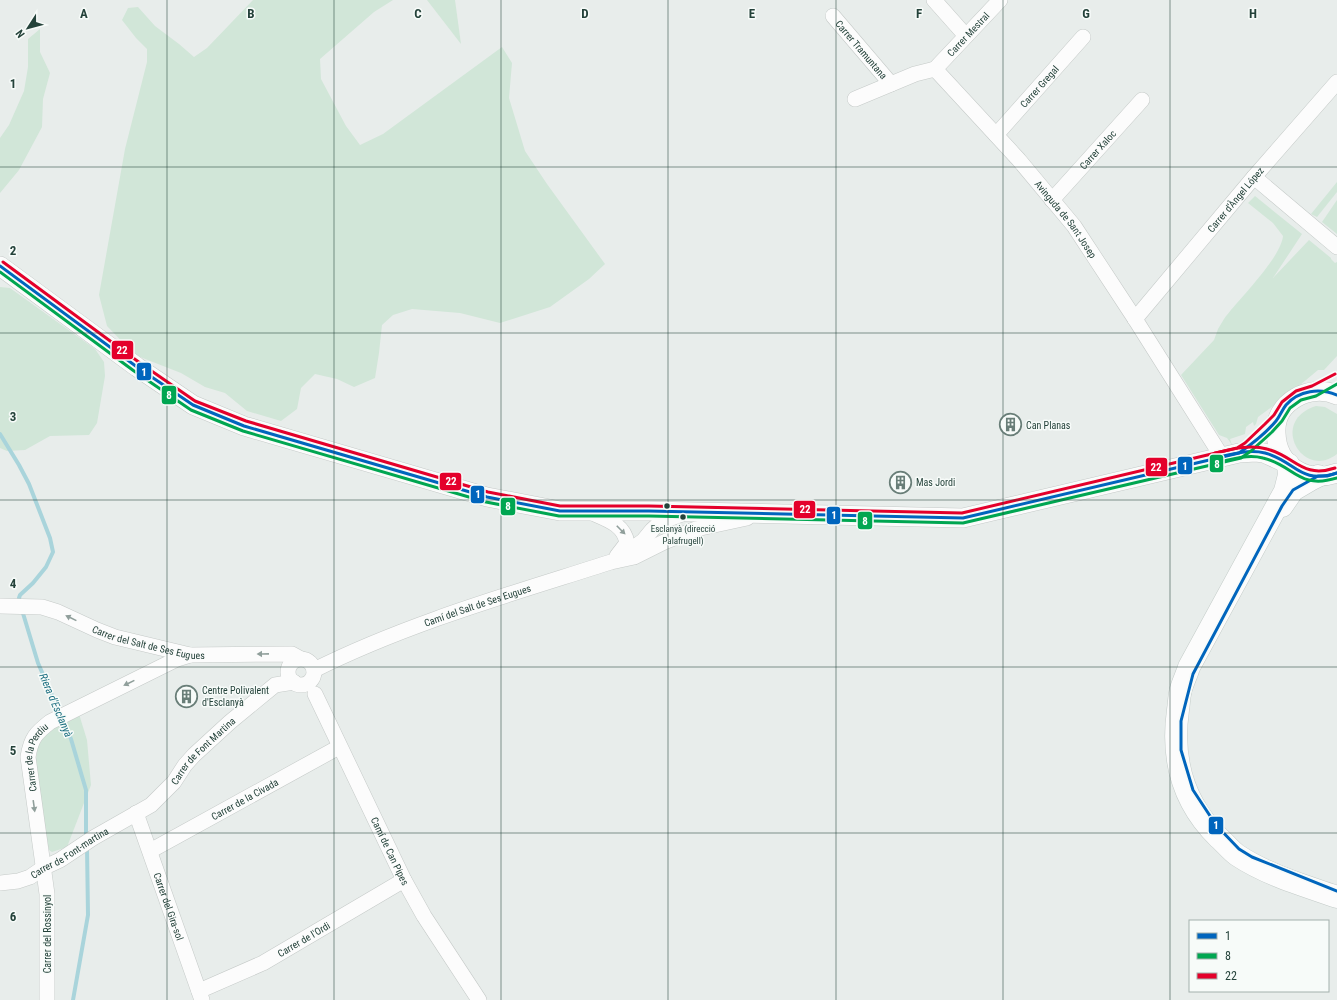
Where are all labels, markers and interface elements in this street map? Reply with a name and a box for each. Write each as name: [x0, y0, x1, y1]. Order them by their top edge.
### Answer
text: A: [80, 6, 88, 21]
text: B: [247, 6, 255, 21]
text: C: [414, 6, 422, 21]
text: D: [581, 6, 589, 21]
text: E: [749, 6, 756, 21]
text: F: [916, 6, 922, 21]
text: G: [1082, 6, 1090, 21]
text: H: [1249, 6, 1257, 21]
north arrow: [8, 8, 48, 48]
street label: Carrer Mestral: [945, 10, 992, 59]
street label: Carrer Tramuntana: [833, 18, 889, 81]
text: N: [13, 27, 28, 40]
street label: Carrer Gregal: [1018, 64, 1061, 110]
text: 1: [10, 76, 16, 91]
street label: Carrer Xaloc: [1077, 128, 1119, 172]
street label: Carrer d'Àngel López: [1205, 165, 1266, 234]
street label: Avinguda de Sant Josep: [1032, 178, 1099, 260]
text: 2: [10, 243, 17, 258]
line badge: 22: [111, 340, 134, 360]
text: 22: [116, 344, 128, 357]
line badge: 1: [136, 362, 152, 381]
text: 1: [141, 366, 147, 379]
line badge: 8: [161, 385, 177, 405]
text: 8: [166, 389, 172, 402]
text: 3: [10, 409, 16, 424]
building icon: Can Planas: [997, 412, 1023, 438]
place label: Can Planas: [1026, 420, 1071, 431]
line badge: 8: [1209, 454, 1224, 473]
line badge: 1: [1177, 456, 1193, 475]
line badge: 22: [1145, 457, 1168, 477]
text: 8: [1214, 458, 1220, 471]
text: 1: [1182, 460, 1188, 473]
text: 22: [1150, 461, 1162, 474]
building icon: Mas Jordi: [888, 469, 914, 495]
line badge: 22: [439, 472, 462, 491]
text: 22: [445, 475, 457, 488]
place label: Mas Jordi: [916, 477, 955, 488]
line badge: 1: [470, 485, 485, 504]
text: 1: [475, 488, 481, 501]
line badge: 8: [500, 497, 516, 516]
text: 8: [505, 500, 511, 513]
line badge: 22: [793, 500, 816, 519]
unlabelled marker: [662, 501, 672, 511]
text: 22: [799, 503, 811, 516]
line badge: 1: [826, 506, 841, 525]
text: 1: [831, 509, 837, 522]
line badge: 8: [857, 511, 873, 530]
marker: Esclanyà (direcció Palafrugell): [678, 512, 688, 522]
text: 8: [862, 515, 868, 528]
place label: Esclanyà (direcció Palafrugell): [651, 524, 716, 547]
one-way arrow: [616, 525, 626, 535]
text: 4: [10, 576, 17, 591]
street label: Camí del Salt de Ses Eugues: [423, 582, 533, 629]
one-way arrow: [66, 615, 77, 621]
street label: Carrer del Salt de Ses Eugues: [90, 624, 205, 661]
one-way arrow: [256, 651, 269, 657]
water label: Riera d'Esclanyà: [36, 671, 75, 739]
one-way arrow: [124, 680, 135, 686]
building icon: Centre Polivalent d'Esclanyà: [173, 683, 199, 709]
place label: Centre Polivalent d'Esclanyà: [202, 685, 269, 708]
street label: Carrer de Font Martina: [169, 715, 238, 787]
street label: Carrer de la Perdiu: [23, 721, 50, 792]
text: 5: [10, 743, 17, 758]
street label: Carrer de la Civada: [210, 776, 280, 822]
one-way arrow: [31, 799, 37, 812]
street label: Camí de Can Pipes: [369, 815, 411, 888]
line badge: 1: [1208, 816, 1224, 835]
text: 1: [1213, 819, 1219, 832]
street label: Carrer de Font-martina: [29, 825, 110, 881]
street label: Carrer del Gira-sol: [151, 871, 185, 942]
street label: Carrer del Rossinyol: [42, 895, 53, 973]
text: 6: [10, 909, 17, 924]
street label: Carrer de l'Ordi: [276, 920, 332, 959]
legend: [1189, 920, 1329, 992]
text: 1: [1225, 929, 1231, 943]
text: 8: [1225, 949, 1231, 963]
text: 22: [1225, 969, 1237, 983]

